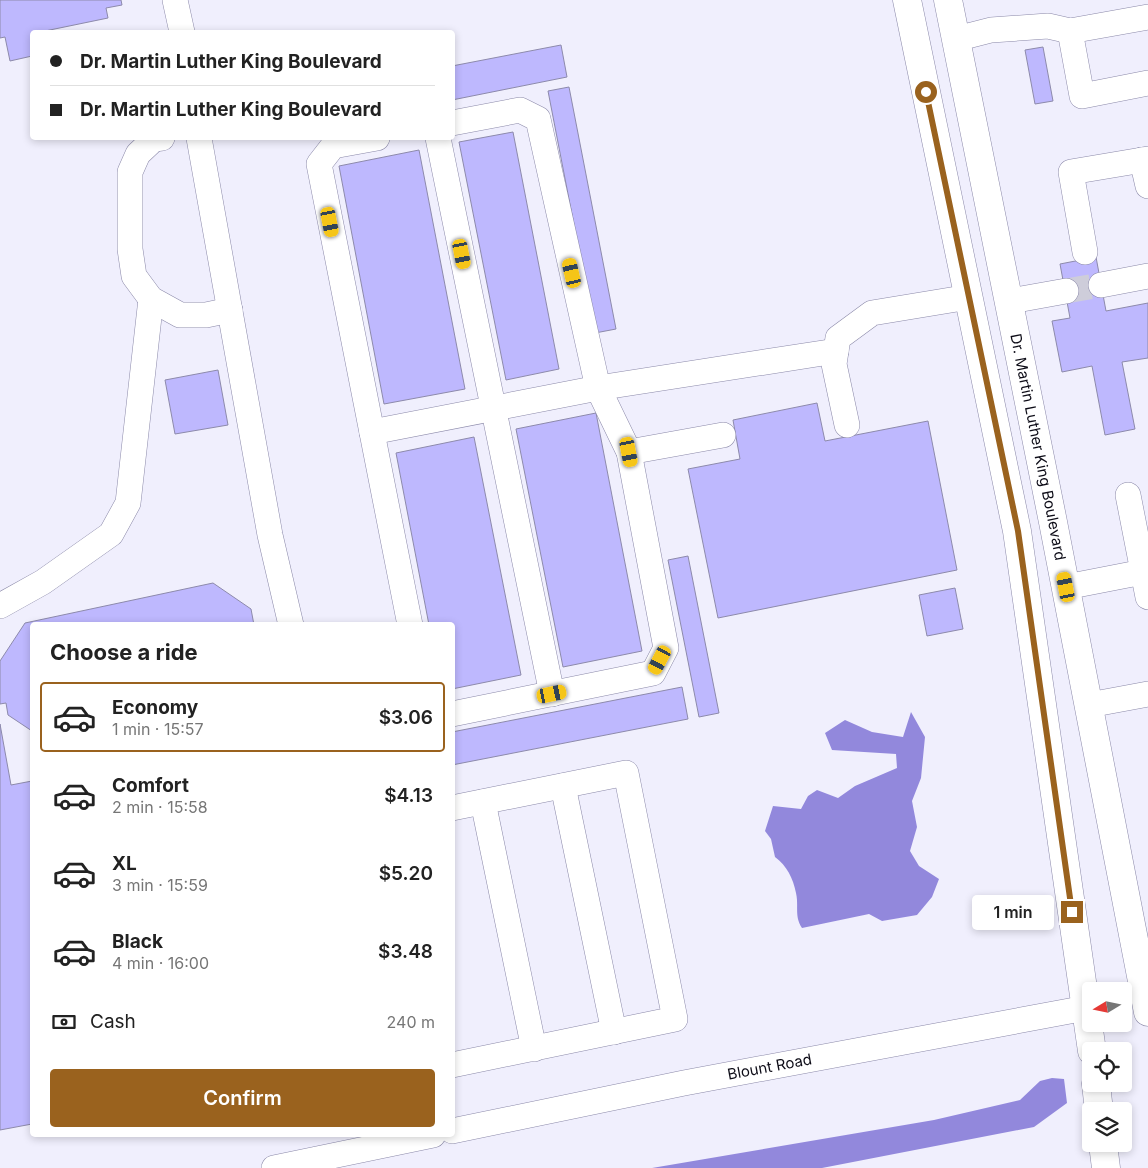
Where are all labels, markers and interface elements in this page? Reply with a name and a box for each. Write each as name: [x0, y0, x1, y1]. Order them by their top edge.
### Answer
text: Dr. Martin Luther King Boulevard: [80, 50, 382, 73]
route start: [915, 81, 937, 103]
text: Dr. Martin Luther King Boulevard: [80, 98, 382, 121]
car: [319, 206, 340, 238]
car: [451, 238, 472, 270]
car: [561, 257, 582, 289]
street label: Dr. Martin Luther King Boulevard: [1006, 332, 1070, 562]
car: [618, 436, 639, 468]
car: [1055, 571, 1076, 603]
text: Choose a ride: [50, 639, 198, 665]
car: [646, 643, 673, 677]
car: [535, 684, 568, 704]
icon: car: [52, 695, 97, 740]
text: Economy: [112, 696, 198, 719]
text: $3.06: [379, 706, 433, 729]
text: 1 min · 15:57: [112, 719, 204, 739]
icon: car: [52, 773, 97, 818]
text: Comfort: [112, 774, 189, 797]
text: $4.13: [384, 784, 433, 807]
text: 2 min · 15:58: [112, 797, 208, 817]
icon: car: [52, 851, 97, 896]
text: XL: [112, 852, 137, 875]
text: $5.20: [379, 862, 433, 885]
text: 3 min · 15:59: [112, 875, 208, 895]
callout: 1 min: [972, 894, 1054, 930]
route end: [1061, 901, 1083, 923]
text: 1 min: [993, 902, 1033, 922]
icon: car: [52, 929, 97, 974]
text: Black: [112, 930, 163, 953]
text: $3.48: [378, 940, 433, 963]
text: 4 min · 16:00: [112, 953, 209, 973]
north arrow: [1082, 982, 1132, 1032]
map controls: [1082, 982, 1132, 1152]
icon: cash: [50, 1008, 78, 1036]
text: Cash: [90, 1010, 136, 1033]
text: 240 m: [387, 1012, 435, 1032]
button: locate: [1082, 1042, 1132, 1092]
street label: Blount Road: [726, 1049, 813, 1084]
button: Confirm: [50, 1069, 435, 1127]
button: layers: [1082, 1102, 1132, 1152]

